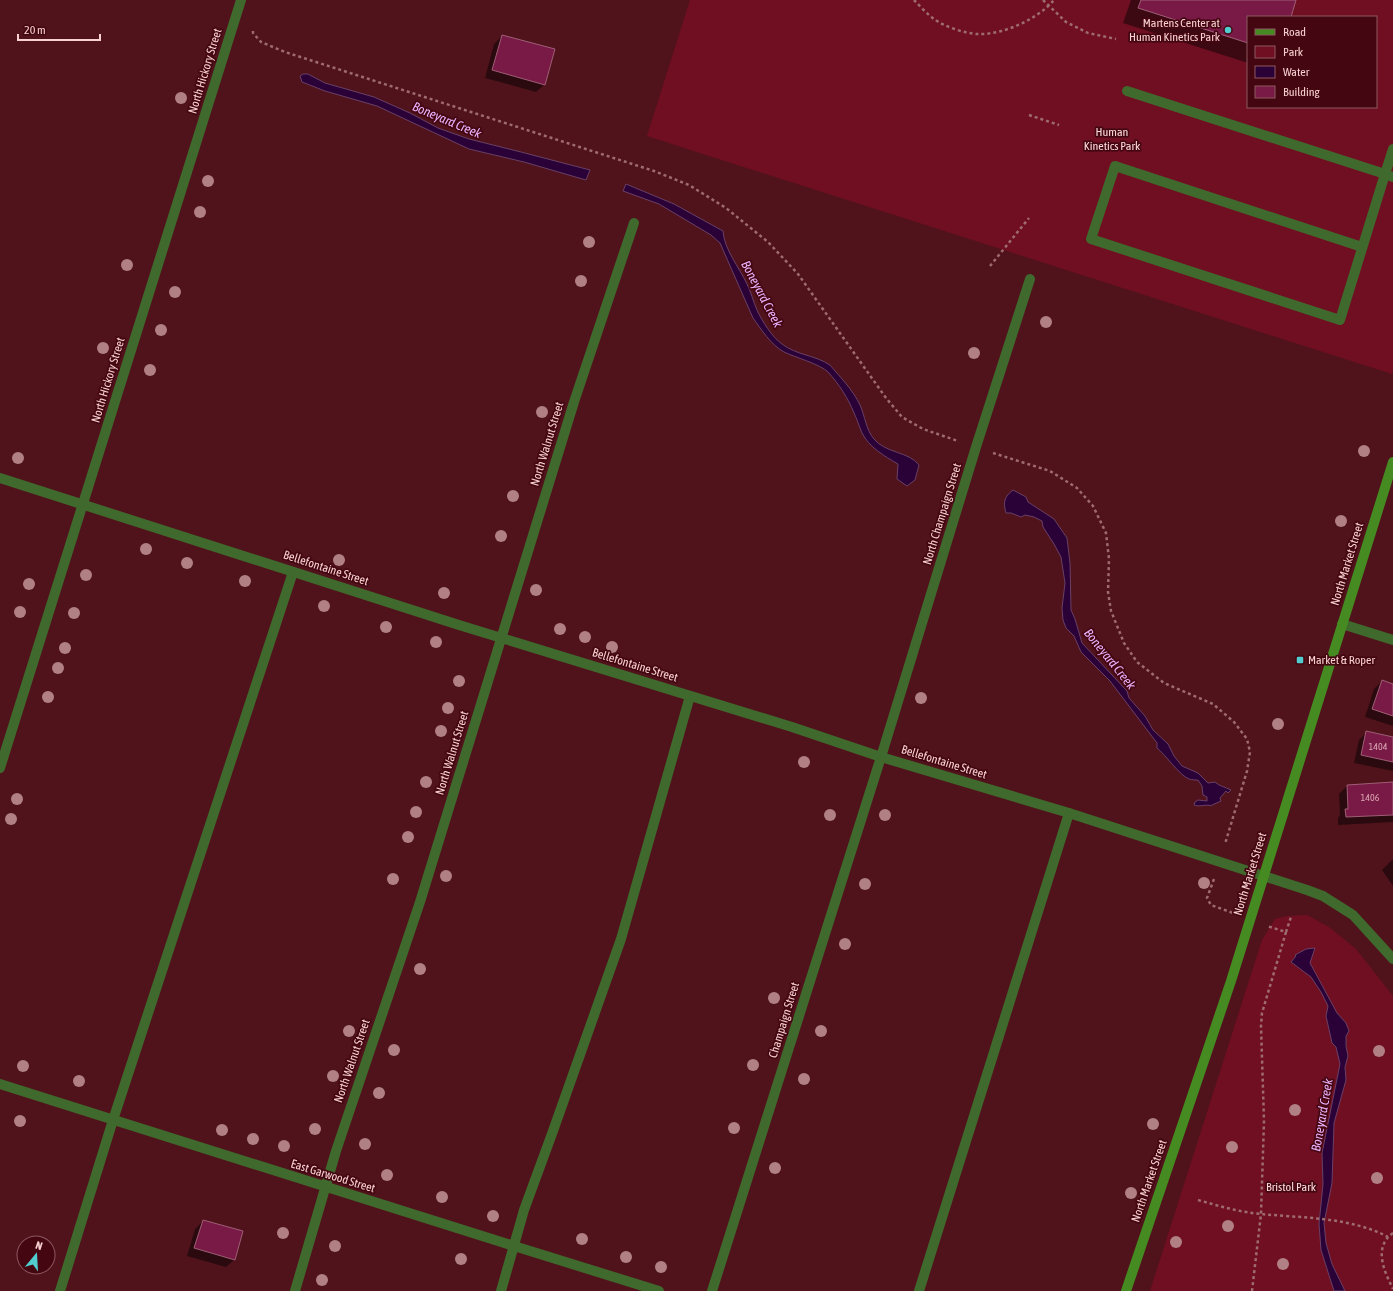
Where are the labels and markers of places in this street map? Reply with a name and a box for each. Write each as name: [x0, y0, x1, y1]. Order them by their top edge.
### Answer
place label: Martens Center at Human Kinetics Park: [1129, 16, 1221, 44]
marker: Martens Center at Human Kinetics Park: [1223, 25, 1233, 35]
place label: Market & Roper: [1308, 653, 1375, 667]
marker: Market & Roper: [1295, 655, 1305, 665]

